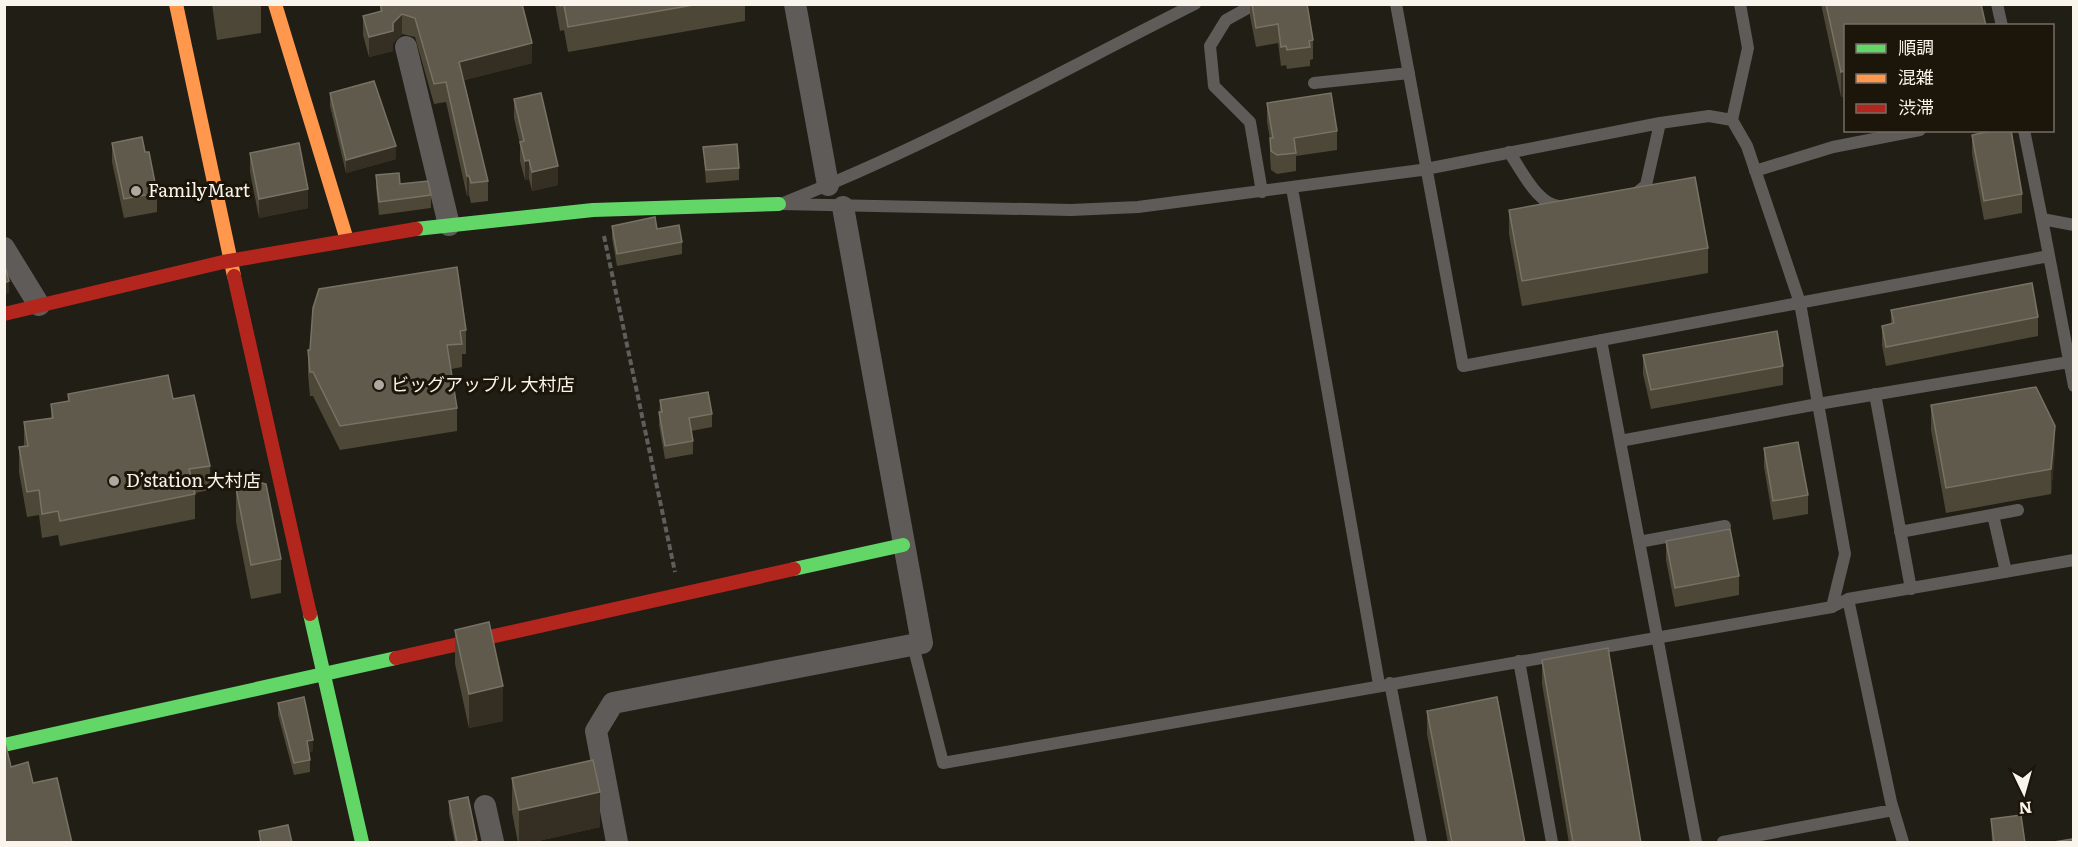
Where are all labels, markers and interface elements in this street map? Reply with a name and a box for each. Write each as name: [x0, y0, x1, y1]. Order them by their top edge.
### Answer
legend: [1844, 24, 2054, 132]
text: 順調: [1898, 33, 1934, 60]
text: 混雑: [1898, 63, 1934, 90]
text: 渋滞: [1898, 93, 1934, 120]
place label: FamilyMart: [148, 176, 251, 203]
marker: FamilyMart: [129, 184, 143, 198]
place label: ビッグアップル 大村店: [391, 370, 575, 397]
marker: ビッグアップル 大村店: [372, 378, 386, 392]
place label: D’station 大村店: [126, 466, 261, 493]
marker: D’station 大村店: [107, 474, 121, 488]
north arrow: [1994, 763, 2054, 823]
text: N: [2018, 796, 2033, 821]

